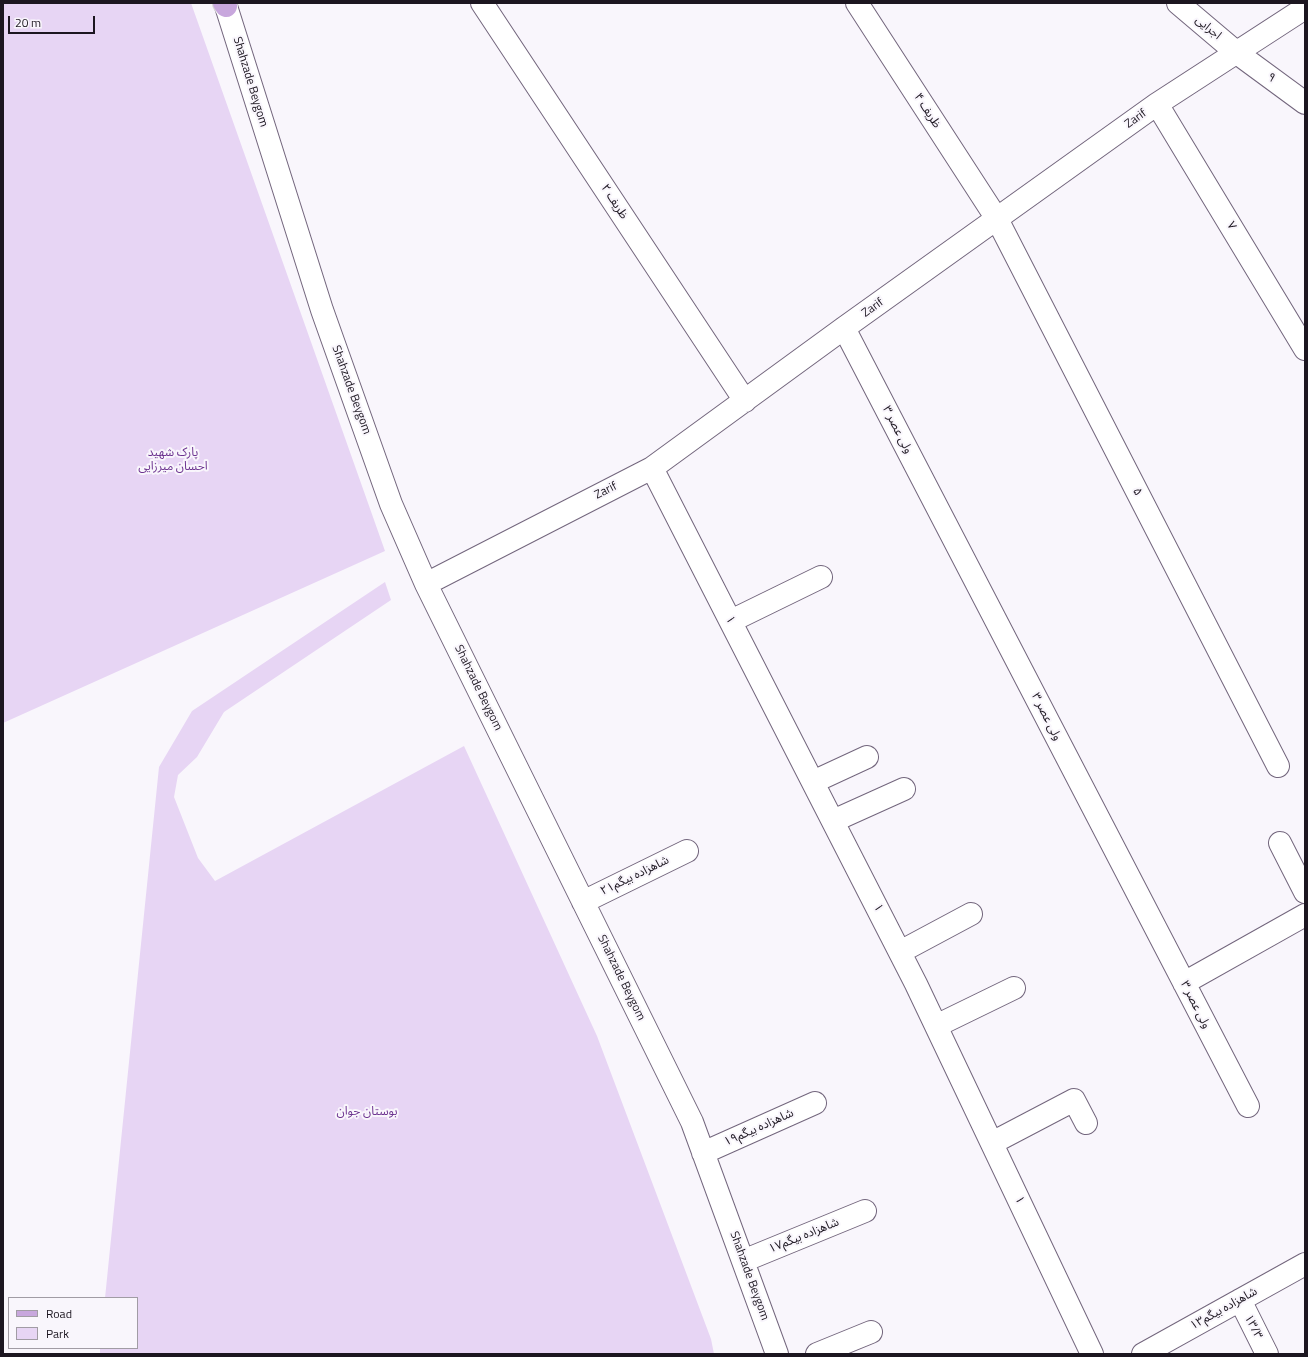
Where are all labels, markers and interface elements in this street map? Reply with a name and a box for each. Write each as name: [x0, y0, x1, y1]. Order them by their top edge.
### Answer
scale bar: [10, 8, 97, 34]
text: 20 m: [15, 13, 41, 32]
street label: اجرایی: [1192, 13, 1224, 43]
street label: Shahzade Beygom: [229, 35, 271, 129]
street label: ۹: [1264, 70, 1278, 86]
street label: ظریف ۴: [910, 91, 944, 131]
street label: Zarif: [1122, 106, 1150, 132]
street label: ظریف ۲: [597, 182, 631, 222]
street label: ۷: [1223, 219, 1239, 233]
street label: Zarif: [859, 295, 887, 321]
street label: Shahzade Beygom: [328, 344, 374, 436]
street label: ولی عصر ۳: [879, 404, 915, 456]
park label: پارک شهید احسان میرزایی: [138, 446, 208, 474]
street label: Zarif: [592, 479, 620, 503]
street label: ۵: [1129, 486, 1145, 498]
street label: ۱: [722, 614, 738, 626]
street label: Shahzade Beygom: [451, 643, 505, 733]
street label: ولی عصر ۳: [1028, 691, 1064, 743]
street label: شاهزاده بیگم۲۱: [598, 853, 672, 899]
street label: ۱: [870, 902, 886, 914]
street label: Shahzade Beygom: [594, 933, 648, 1023]
street label: ولی عصر ۳: [1177, 979, 1213, 1031]
park label: بوستان جوان: [337, 1105, 397, 1119]
street label: شاهزاده بیگم۱۹: [722, 1106, 796, 1150]
street label: ۱: [1011, 1194, 1027, 1206]
street label: شاهزاده بیگم۱۷: [767, 1215, 841, 1257]
street label: Shahzade Beygom: [726, 1230, 772, 1322]
street label: شاهزاده بیگم۱۳: [1188, 1285, 1260, 1333]
legend: [8, 1297, 138, 1349]
text: Road: [46, 1304, 72, 1323]
street label: ۱۳/۳: [1241, 1312, 1265, 1342]
text: Park: [46, 1324, 69, 1343]

